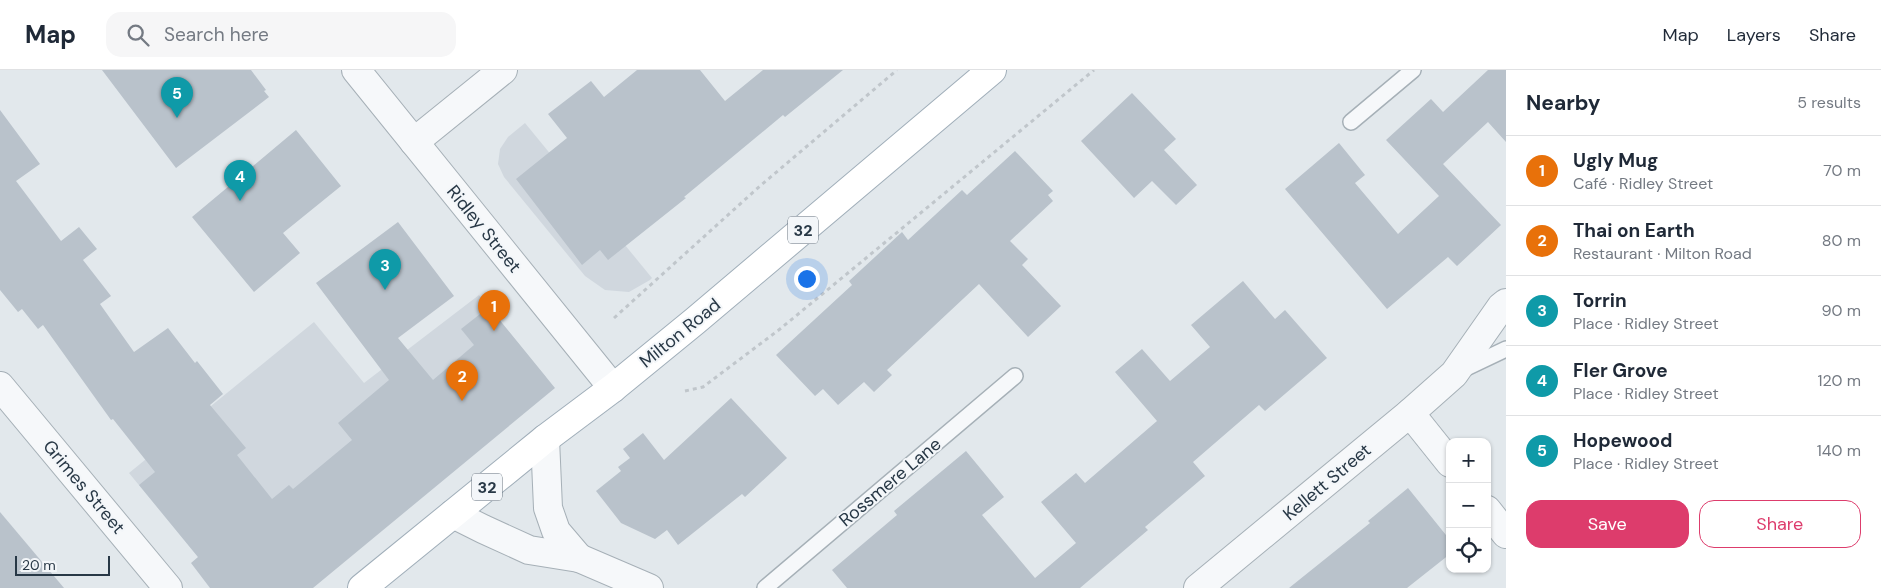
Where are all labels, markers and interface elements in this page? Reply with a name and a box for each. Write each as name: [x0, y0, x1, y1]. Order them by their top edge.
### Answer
search box: [106, 12, 456, 57]
text: Map: [25, 19, 76, 50]
icon: search: [124, 21, 152, 49]
text: Search here: [164, 22, 269, 47]
text: Map: [1663, 23, 1699, 47]
text: Layers: [1727, 23, 1781, 47]
text: Share: [1809, 23, 1856, 47]
pin: 5: [161, 77, 193, 118]
text: Nearby: [1526, 89, 1600, 117]
text: 5 results: [1797, 92, 1861, 113]
text: Ugly Mug: [1573, 148, 1658, 173]
pin: 4: [224, 160, 256, 201]
text: 1: [1539, 160, 1545, 181]
text: 70 m: [1823, 160, 1861, 181]
text: Café · Ridley Street: [1573, 173, 1713, 194]
street label: Ridley Street: [441, 180, 527, 278]
road number: 32: [788, 216, 818, 244]
text: Thai on Earth: [1573, 218, 1695, 243]
text: 2: [1537, 230, 1547, 251]
text: 80 m: [1822, 230, 1861, 251]
text: Restaurant · Milton Road: [1573, 243, 1752, 264]
pin: 3: [369, 249, 401, 290]
your location: [794, 266, 820, 292]
text: Torrin: [1573, 288, 1627, 313]
pin: 1: [478, 290, 510, 331]
street label: Milton Road: [634, 293, 726, 373]
text: 3: [1537, 300, 1547, 321]
text: 90 m: [1821, 300, 1861, 321]
text: Place · Ridley Street: [1573, 313, 1719, 334]
text: Fler Grove: [1573, 358, 1668, 383]
pin: 2: [446, 360, 478, 401]
text: 4: [1537, 370, 1547, 391]
text: 120 m: [1817, 370, 1861, 391]
text: Place · Ridley Street: [1573, 383, 1719, 404]
text: Hopewood: [1573, 428, 1673, 453]
street label: Rossmere Lane: [834, 432, 946, 532]
street label: Grimes Street: [38, 435, 130, 539]
street label: Kellett Street: [1278, 438, 1376, 526]
map controls: [1446, 438, 1491, 573]
button: +: [1446, 438, 1491, 483]
text: 5: [1537, 440, 1547, 461]
text: 140 m: [1817, 440, 1861, 461]
text: Place · Ridley Street: [1573, 453, 1719, 474]
road number: 32: [472, 474, 502, 501]
button: −: [1446, 483, 1491, 528]
button: Save: [1526, 500, 1689, 548]
button: Share: [1699, 500, 1861, 548]
button: locate: [1446, 528, 1491, 573]
scale bar: [15, 553, 110, 576]
text: 20 m: [22, 556, 56, 574]

